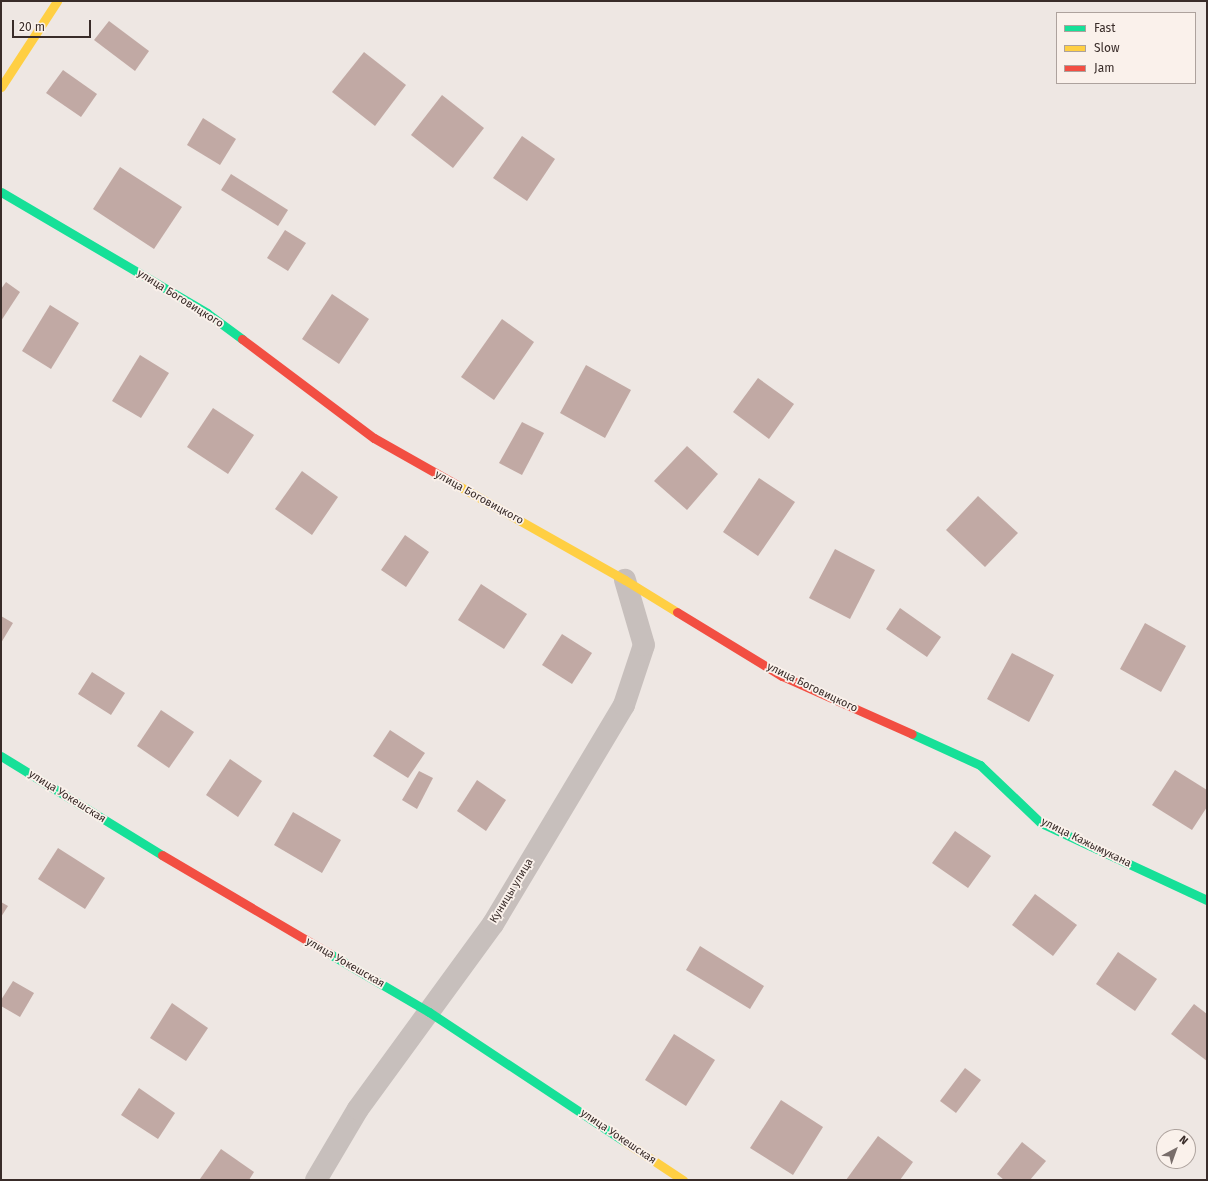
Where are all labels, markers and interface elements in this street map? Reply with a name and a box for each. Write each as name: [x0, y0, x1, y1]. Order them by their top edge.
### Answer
scale bar: [14, 12, 93, 38]
legend: [1056, 12, 1196, 84]
text: 20 m: [19, 20, 45, 34]
text: Fast: [1094, 21, 1116, 35]
text: Slow: [1094, 41, 1120, 55]
text: Jam: [1094, 61, 1114, 75]
street label: улица Боговицкого: [134, 267, 226, 331]
street label: улица Боговицкого: [432, 468, 526, 528]
street label: улица Боговицкого: [764, 660, 860, 716]
street label: улица Уокешская: [26, 768, 108, 826]
street label: улица Кажымукана: [1039, 815, 1133, 871]
street label: Куницы улица: [488, 856, 536, 926]
street label: улица Уокешская: [303, 935, 387, 991]
street label: улица Уокешская: [578, 1107, 658, 1167]
north arrow: [1156, 1129, 1196, 1169]
text: N: [1177, 1133, 1191, 1148]

